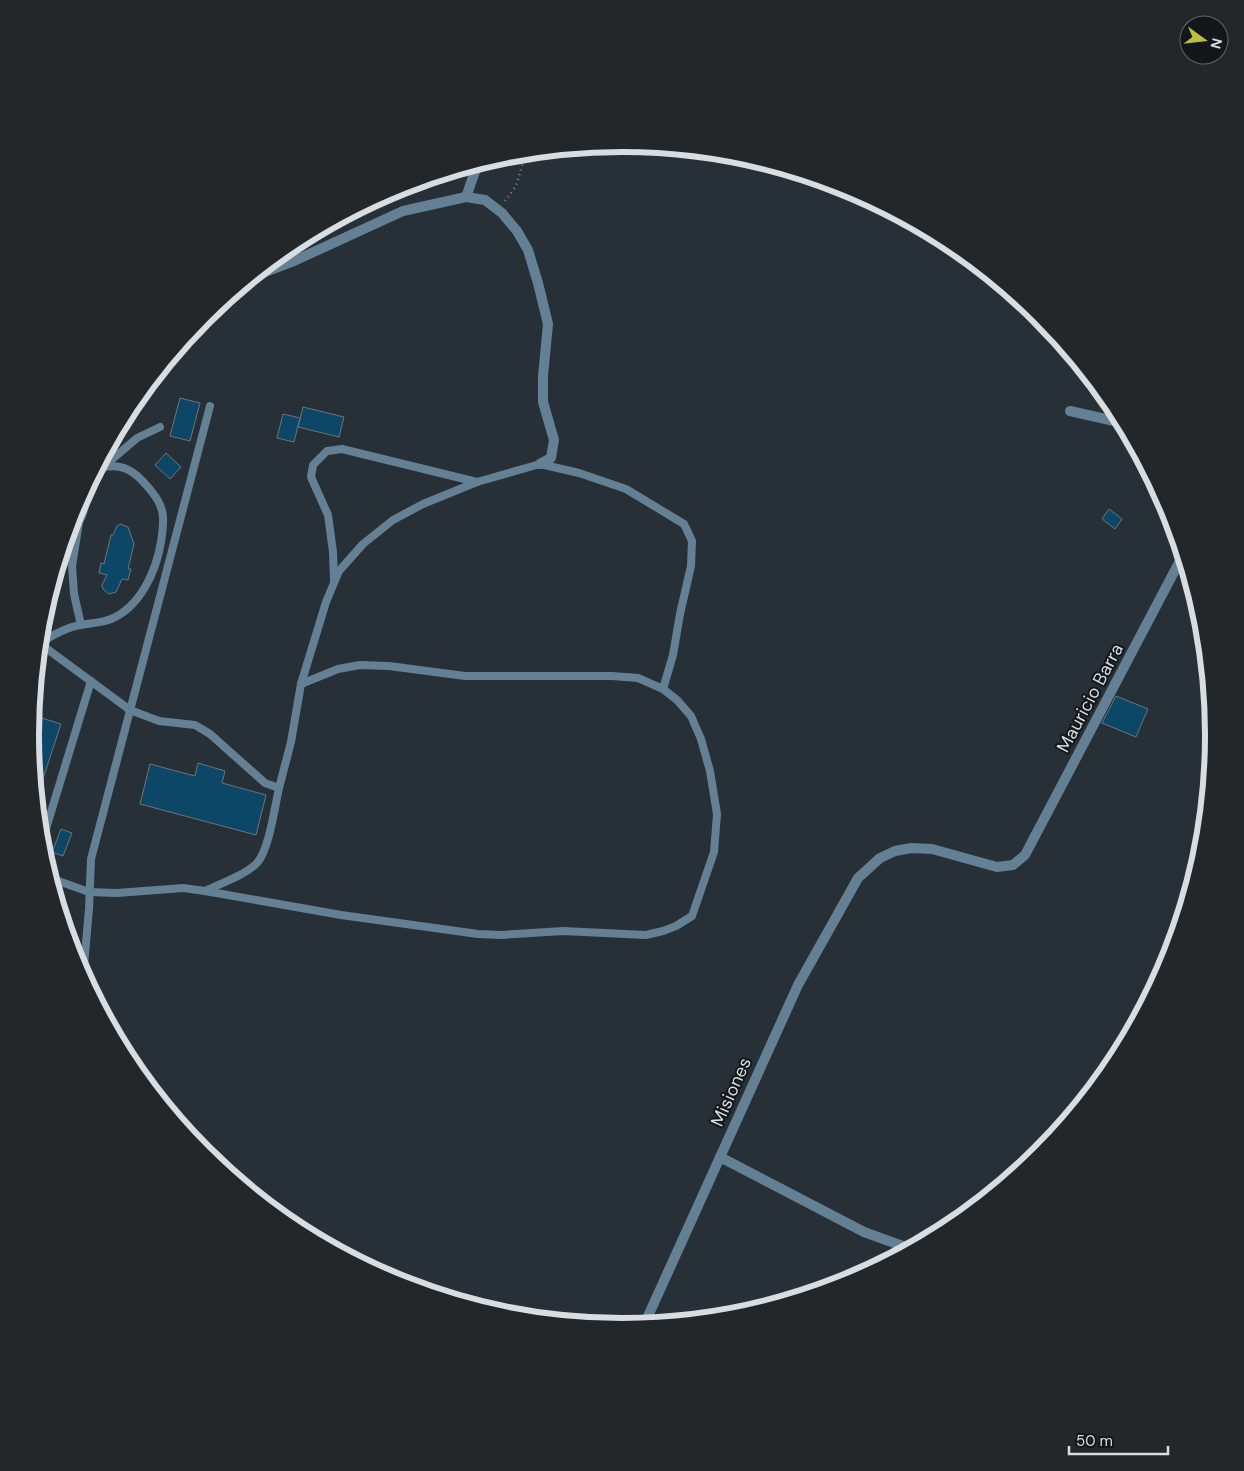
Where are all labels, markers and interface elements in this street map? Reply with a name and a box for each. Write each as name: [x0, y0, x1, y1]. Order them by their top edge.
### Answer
north arrow: [1179, 15, 1229, 65]
text: N: [1207, 36, 1227, 51]
street label: Mauricio Barra: [1051, 639, 1129, 757]
street label: Misiones: [705, 1054, 757, 1130]
scale bar: [1069, 1424, 1168, 1456]
text: 50 m: [1076, 1431, 1113, 1451]

